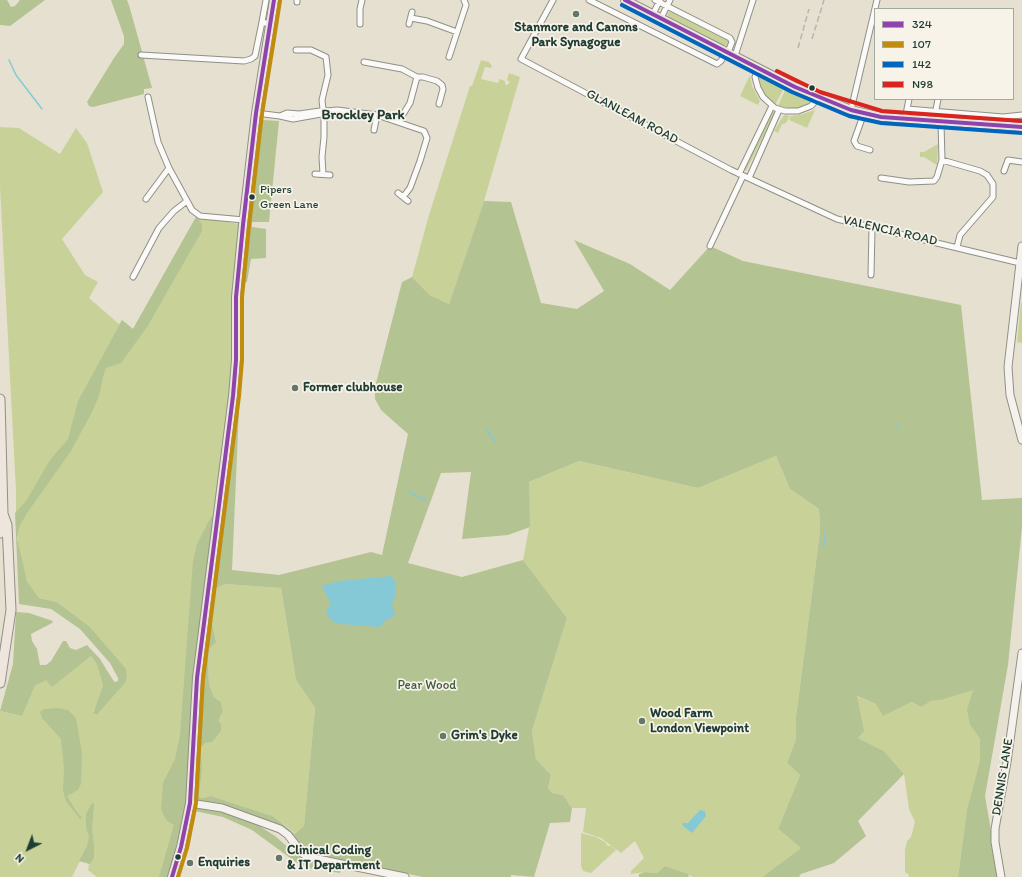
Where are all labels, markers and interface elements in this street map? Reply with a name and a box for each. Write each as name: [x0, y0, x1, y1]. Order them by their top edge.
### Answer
legend: [874, 8, 1014, 100]
marker: Stanmore and Canons Park Synagogue: [571, 9, 581, 19]
text: 324: [912, 17, 932, 31]
place label: Stanmore and Canons Park Synagogue: [514, 20, 638, 51]
text: 107: [912, 37, 931, 51]
text: 142: [912, 57, 931, 71]
text: N98: [912, 77, 933, 91]
unlabelled marker: [807, 83, 817, 93]
street label: GLANLEAM ROAD: [583, 86, 681, 148]
district label: Brockley Park: [321, 107, 405, 123]
place label: Pipers Green Lane: [260, 183, 318, 211]
marker: Pipers Green Lane: [247, 192, 257, 202]
street label: VALENCIA ROAD: [841, 213, 939, 249]
place label: Former clubhouse: [303, 380, 402, 396]
marker: Former clubhouse: [290, 383, 300, 393]
park label: Pear Wood: [398, 678, 456, 694]
place label: Wood Farm London Viewpoint: [650, 706, 749, 737]
marker: Wood Farm London Viewpoint: [637, 716, 647, 726]
place label: Grim's Dyke: [451, 728, 518, 744]
marker: Grim's Dyke: [438, 731, 448, 741]
street label: DENNIS LANE: [989, 737, 1017, 817]
north arrow: [8, 829, 48, 869]
place label: Clinical Coding & IT Department: [287, 843, 380, 874]
text: N: [13, 851, 27, 866]
unlabelled marker: [173, 852, 183, 862]
marker: Clinical Coding & IT Department: [274, 853, 284, 863]
place label: Enquiries: [198, 855, 250, 871]
marker: Enquiries: [185, 858, 195, 868]

